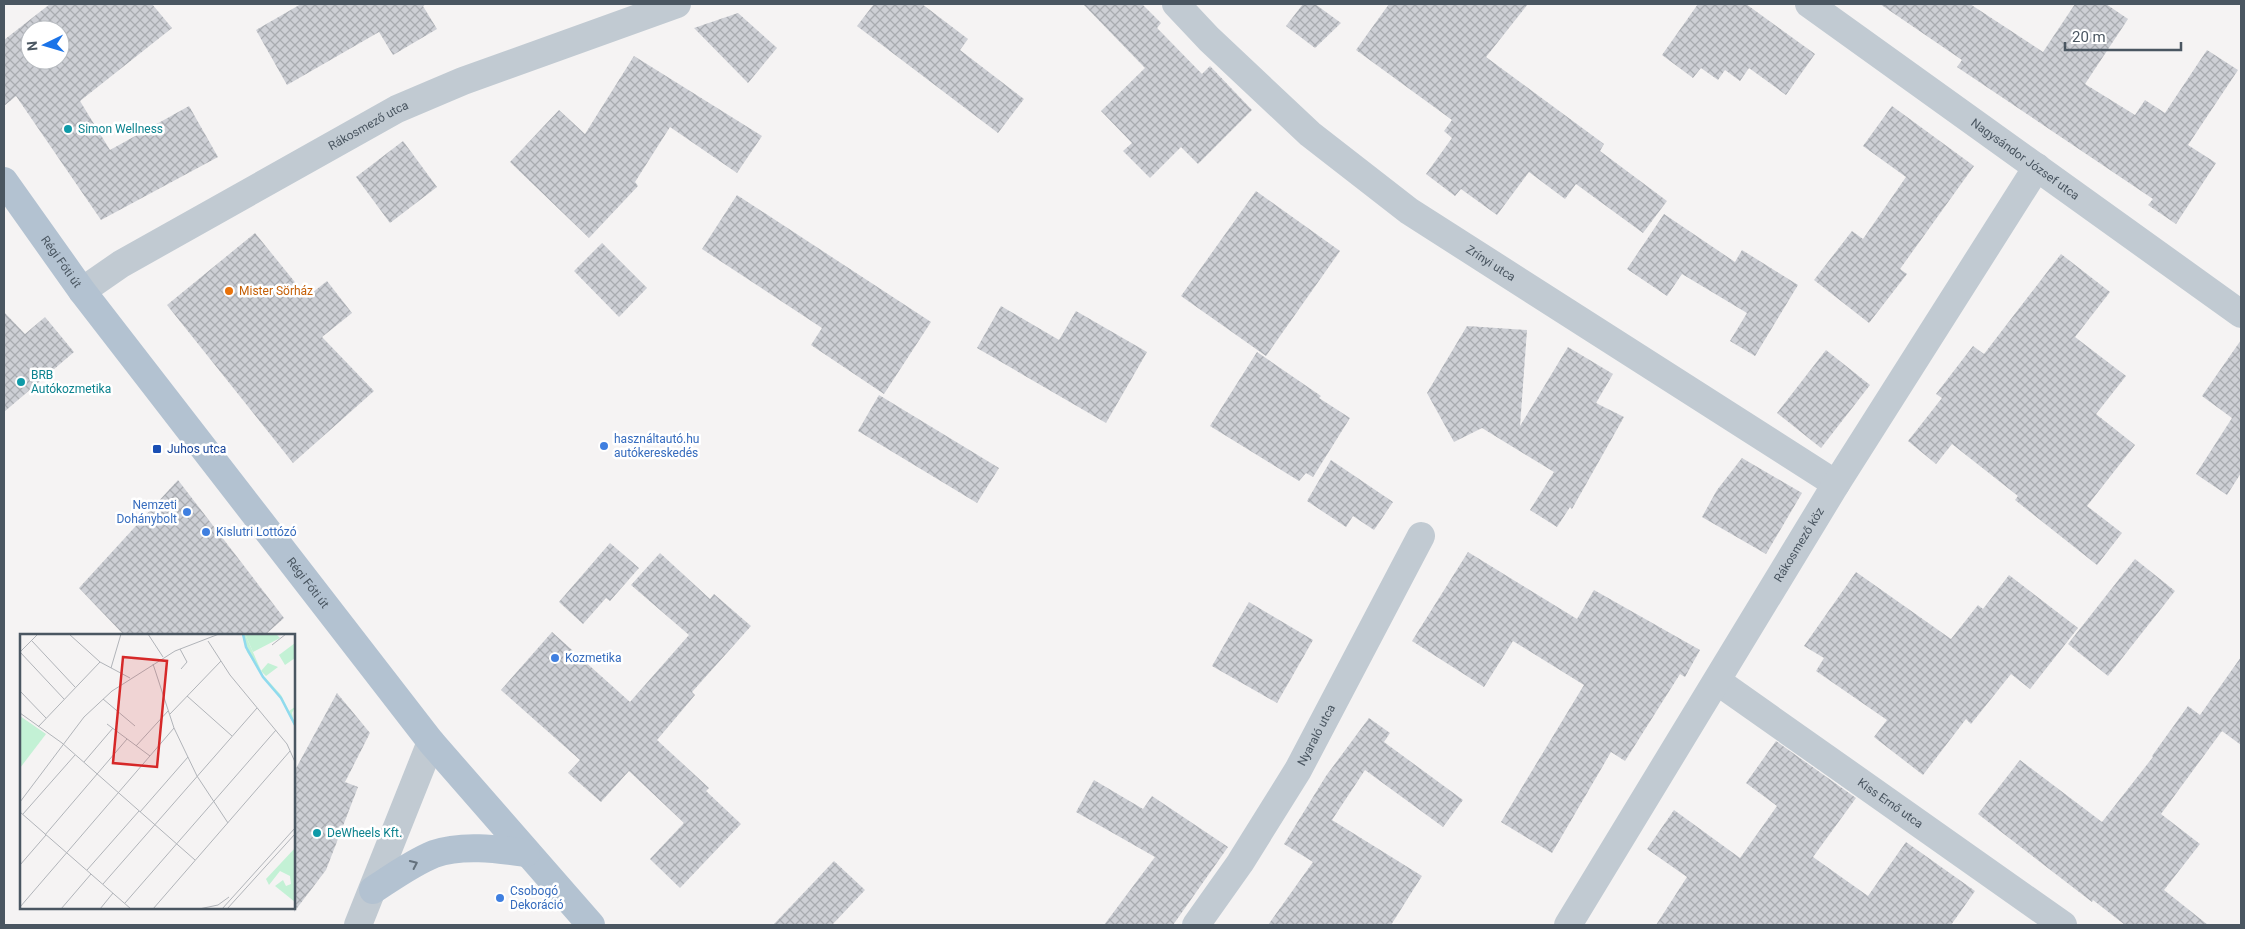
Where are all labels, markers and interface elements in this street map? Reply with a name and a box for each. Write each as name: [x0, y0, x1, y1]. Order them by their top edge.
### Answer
north arrow: [20, 20, 70, 70]
scale bar: [2065, 20, 2181, 52]
text: 20 m: [2072, 28, 2106, 46]
text: N: [24, 41, 40, 52]
street label: Rákosmező utca: [326, 98, 410, 153]
street label: Nagysándor József utca: [1968, 115, 2082, 203]
place label: Simon Wellness: [78, 122, 163, 136]
marker: Simon Wellness: [62, 123, 74, 135]
street label: Régi Fóti út: [38, 233, 84, 290]
street label: Zrínyi utca: [1463, 242, 1518, 284]
place label: Mister Sörház: [239, 284, 313, 298]
marker: Mister Sörház: [223, 285, 235, 297]
place label: BRB Autókozmetika: [31, 368, 111, 396]
marker: BRB Autókozmetika: [15, 376, 27, 388]
place label: használtautó.hu autókereskedés: [614, 432, 699, 460]
marker: használtautó.hu autókereskedés: [598, 440, 610, 452]
place label: Juhos utca: [167, 442, 226, 456]
marker: Juhos utca: [151, 443, 163, 455]
place label: Nemzeti Dohánybolt: [116, 498, 177, 526]
street label: Rákosmező köz: [1771, 505, 1827, 584]
marker: Nemzeti Dohánybolt: [181, 506, 193, 518]
place label: Kislutri Lottózó: [216, 525, 297, 539]
marker: Kislutri Lottózó: [200, 526, 212, 538]
street label: Régi Fóti út: [284, 555, 332, 611]
inset map: [20, 634, 295, 909]
place label: Kozmetika: [565, 651, 621, 665]
marker: Kozmetika: [549, 652, 561, 664]
street label: Nyaraló utca: [1294, 702, 1338, 768]
street label: Kiss Ernő utca: [1855, 775, 1926, 831]
place label: DeWheels Kft.: [327, 826, 402, 840]
marker: DeWheels Kft.: [311, 827, 323, 839]
one-way arrow: [409, 860, 418, 870]
place label: Csobogó Dekoráció: [510, 884, 564, 912]
marker: Csobogó Dekoráció: [494, 892, 506, 904]

